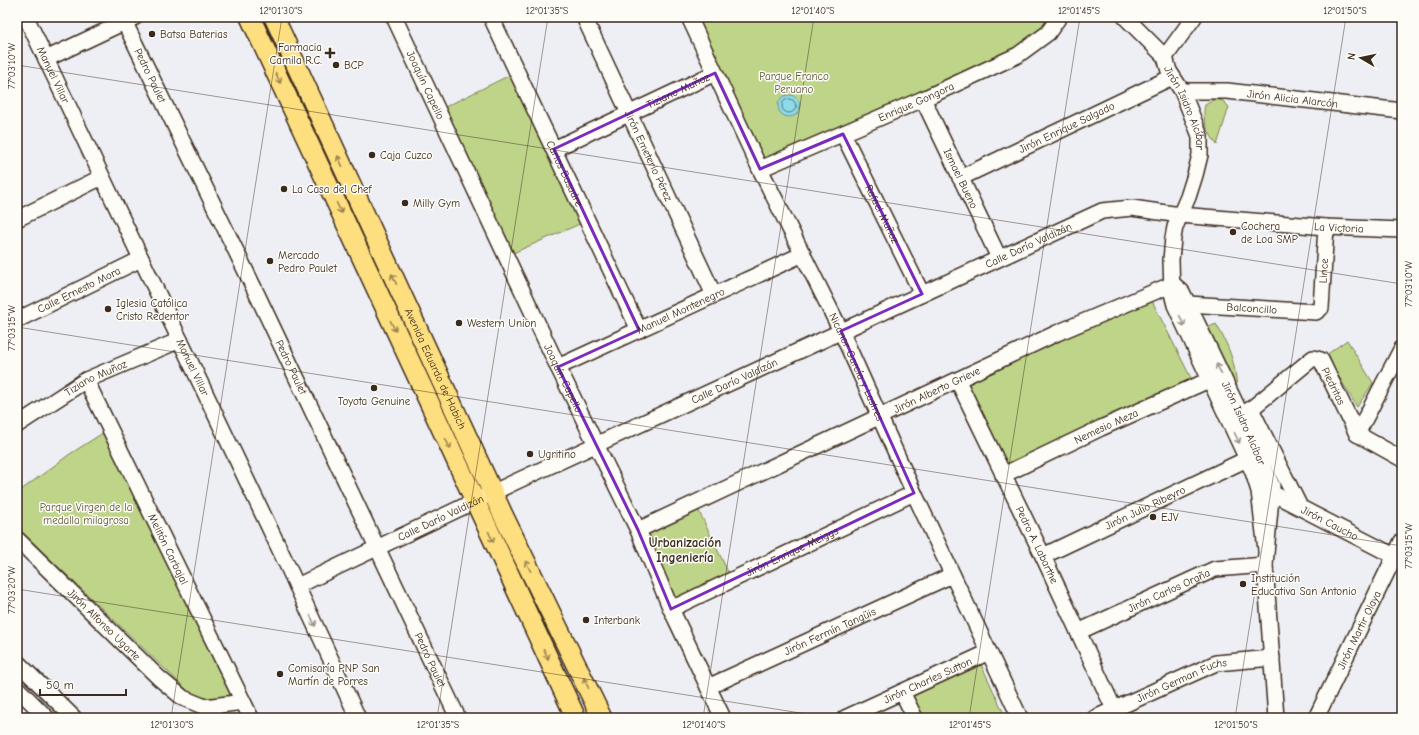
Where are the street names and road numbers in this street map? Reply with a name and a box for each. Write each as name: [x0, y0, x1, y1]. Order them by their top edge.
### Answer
street label: Manuel Villar: [34, 44, 72, 106]
street label: Pedro Paulet: [131, 46, 169, 106]
street label: Joaquín Capello: [404, 49, 447, 122]
street label: Jirón Isidro Alcíbar: [1161, 65, 1206, 151]
street label: Tiziano Muñoz: [645, 70, 712, 111]
street label: Enrique Gongora: [876, 80, 956, 124]
street label: Jirón Alicia Alarcón: [1246, 87, 1339, 111]
street label: Jirón Enrique Salgado: [1017, 99, 1117, 156]
street label: Jirón Emeterio Pérez: [622, 108, 675, 204]
street label: Carlos Basadre: [543, 138, 586, 209]
street label: Ismael Bueno: [941, 146, 980, 211]
street label: Rafael Muñoz: [862, 183, 902, 246]
street label: Calle Darío Valdizán: [983, 220, 1074, 271]
street label: La Victoria: [1313, 220, 1364, 235]
street label: Lince: [1317, 257, 1331, 284]
street label: Calle Ernesto Mora: [35, 264, 123, 316]
street label: Manuel Montenegro: [635, 285, 727, 337]
street label: Balconcillo: [1226, 300, 1278, 317]
street label: Avenida Eduardo de Habich: [402, 306, 469, 431]
street label: Nicanor García y Lastres: [826, 311, 887, 423]
street label: Manuel Villar: [173, 337, 212, 399]
street label: Pedro Paulet: [273, 338, 310, 397]
street label: Joaquín Capello: [541, 342, 585, 415]
street label: Calle Darío Valdizán: [689, 356, 780, 407]
street label: Tiziano Muñoz: [62, 357, 129, 399]
street label: Jirón Alberto Grieve: [891, 364, 983, 416]
street label: Piedritas: [1319, 365, 1348, 407]
street label: Jirón Isidro Alcíbar: [1219, 379, 1268, 468]
street label: Nemesio Meza: [1072, 406, 1140, 447]
street label: Jirón Julio Ribeyro: [1103, 483, 1188, 533]
street label: Calle Darío Valdizán: [396, 492, 486, 544]
street label: Jirón Caucho: [1299, 503, 1360, 543]
street label: Pedro A. Labarthe: [1013, 504, 1061, 586]
street label: Melitón Carbajal: [145, 512, 191, 587]
street label: Jirón Enrique Meiggs: [744, 524, 841, 579]
street label: Jirón Carlos Oraña: [1126, 566, 1212, 615]
street label: Jirón Alfonso Ugarte: [65, 586, 143, 664]
street label: Jirón Martir Olaya: [1335, 589, 1384, 672]
street label: Jirón Fermín Tangüis: [782, 605, 878, 658]
street label: Pedro Paulet: [411, 631, 449, 690]
street label: Jirón Charles Sutton: [882, 655, 974, 706]
street label: Jirón German Fuchs: [1135, 656, 1228, 705]

